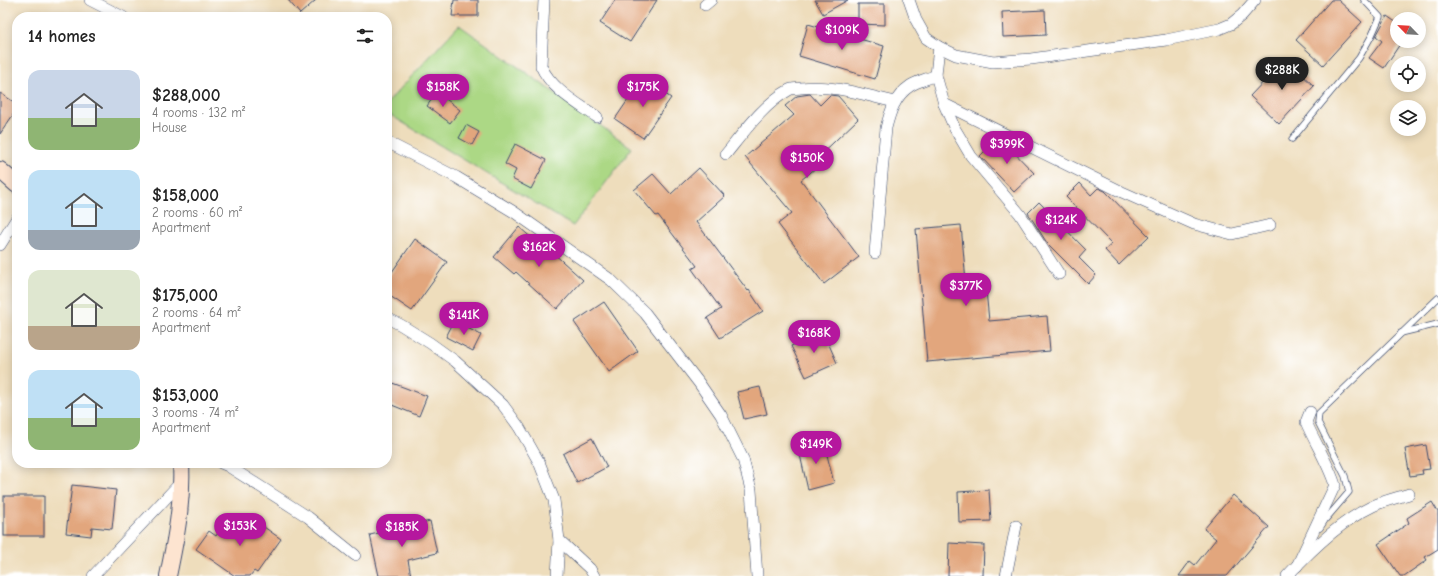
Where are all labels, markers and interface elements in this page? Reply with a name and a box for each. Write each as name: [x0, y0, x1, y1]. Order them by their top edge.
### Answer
north arrow: [1390, 12, 1426, 48]
map controls: [1390, 12, 1426, 136]
pin: $109K: [814, 17, 870, 51]
text: $109K: [825, 22, 859, 37]
icon: filters: [354, 25, 376, 47]
text: 14 homes: [28, 27, 95, 46]
button: locate: [1390, 56, 1426, 92]
pin: $288K: [1254, 57, 1310, 91]
text: $288K: [1265, 62, 1299, 77]
pin: $158K: [415, 74, 471, 108]
pin: $175K: [615, 74, 671, 108]
text: $158K: [426, 79, 460, 94]
text: $175K: [626, 79, 660, 94]
icon: home: [60, 86, 108, 134]
text: $288,000: [152, 86, 221, 105]
button: layers: [1390, 100, 1426, 136]
text: 4 rooms · 132 m²: [152, 105, 245, 120]
text: House: [152, 120, 187, 135]
pin: $399K: [979, 131, 1035, 165]
text: $399K: [989, 136, 1025, 151]
pin: $150K: [779, 145, 835, 179]
text: $150K: [790, 150, 824, 165]
icon: home: [60, 186, 108, 234]
text: $158,000: [152, 186, 219, 205]
text: 2 rooms · 60 m²: [152, 205, 242, 220]
pin: $124K: [1033, 207, 1089, 241]
text: $124K: [1045, 212, 1077, 227]
text: Apartment: [152, 220, 210, 235]
pin: $162K: [511, 234, 567, 268]
text: $162K: [522, 239, 556, 254]
pin: $377K: [938, 273, 994, 307]
text: $377K: [949, 278, 983, 293]
icon: home: [60, 286, 108, 334]
text: $175,000: [152, 286, 218, 305]
pin: $141K: [436, 302, 492, 336]
text: 2 rooms · 64 m²: [152, 305, 241, 320]
text: $141K: [448, 307, 480, 322]
text: Apartment: [152, 320, 210, 335]
pin: $168K: [786, 320, 842, 354]
text: $168K: [797, 325, 831, 340]
icon: home: [60, 386, 108, 434]
text: $153,000: [152, 386, 219, 405]
text: 3 rooms · 74 m²: [152, 405, 238, 420]
text: Apartment: [152, 420, 210, 435]
pin: $149K: [788, 431, 844, 465]
text: $149K: [799, 436, 833, 451]
pin: $153K: [212, 513, 268, 547]
pin: $185K: [374, 514, 430, 548]
text: $153K: [223, 518, 257, 533]
text: $185K: [385, 519, 419, 534]

